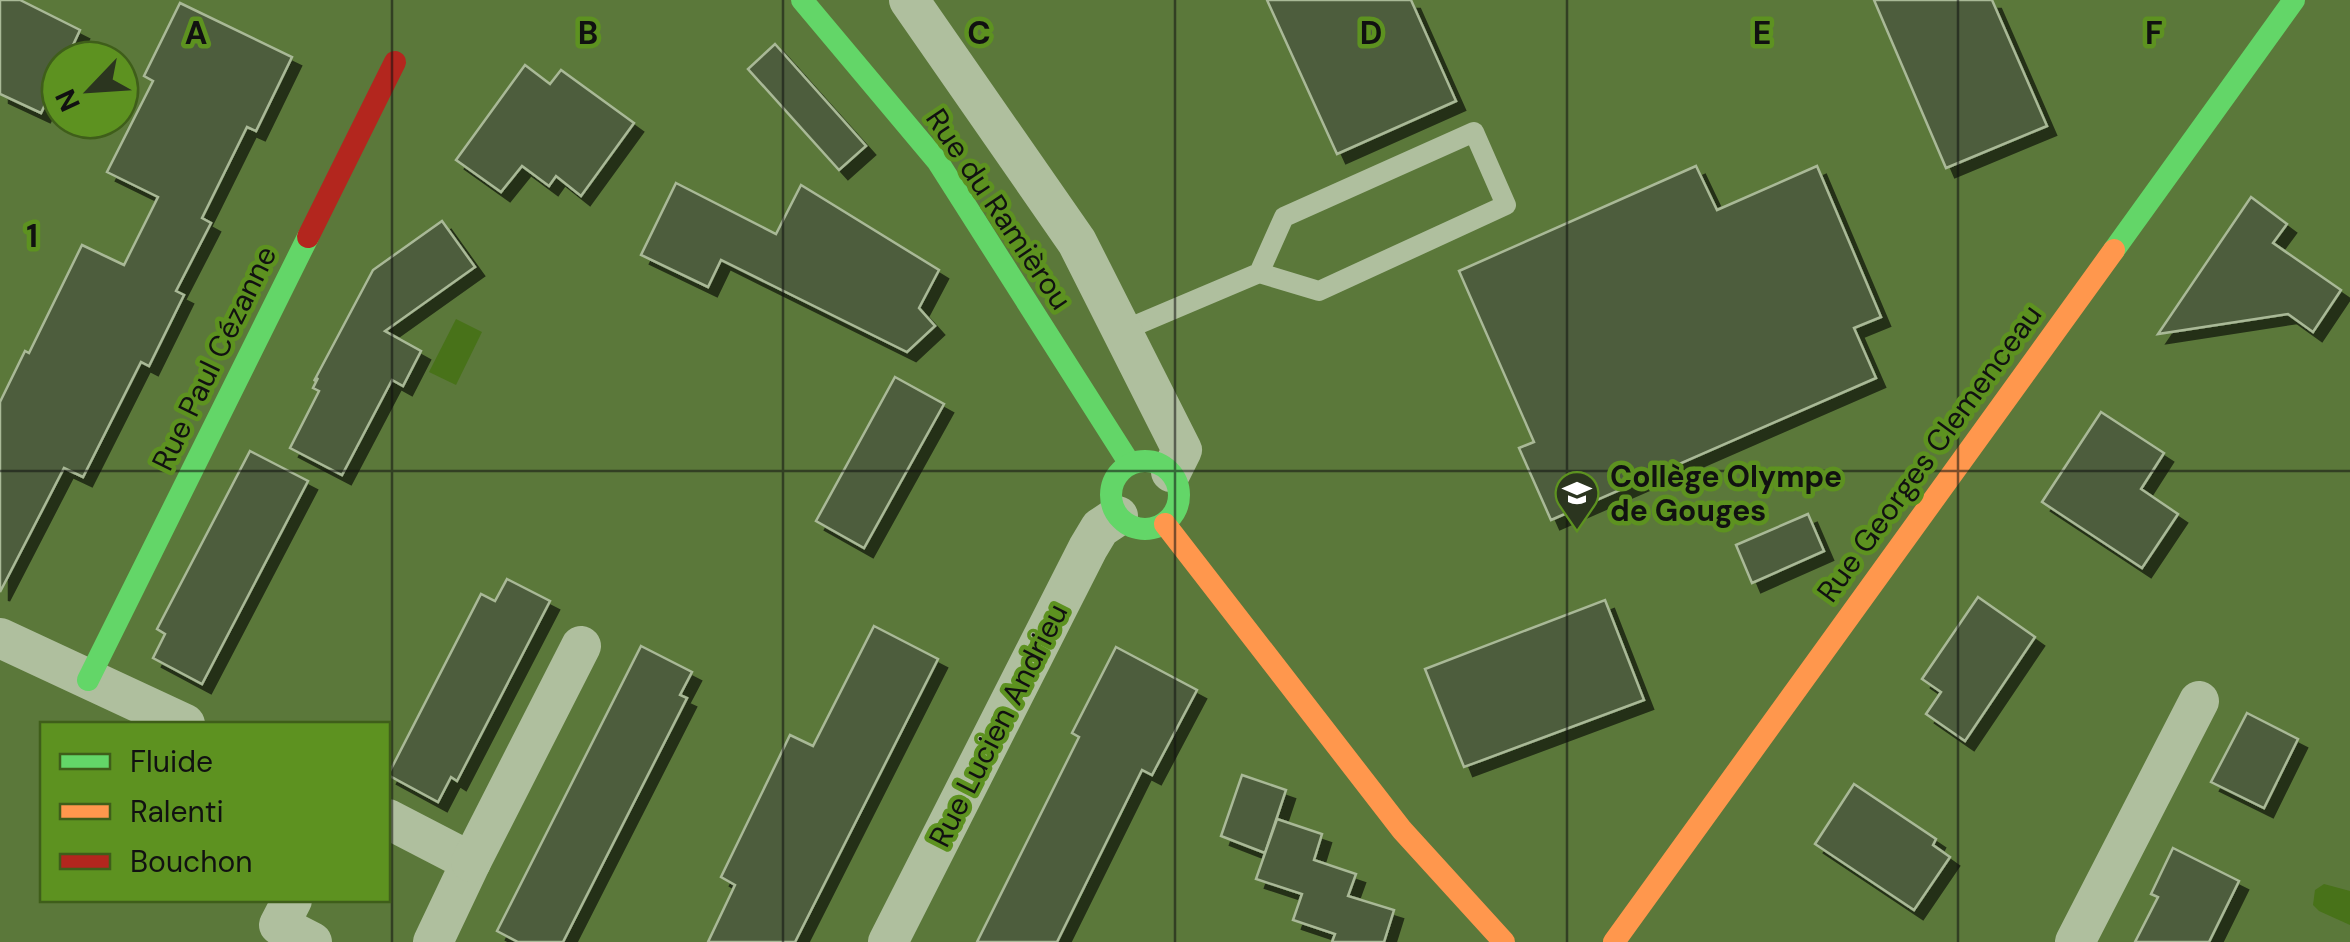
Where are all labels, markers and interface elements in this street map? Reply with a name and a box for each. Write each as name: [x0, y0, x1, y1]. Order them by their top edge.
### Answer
text: A: [185, 12, 207, 54]
text: B: [578, 12, 598, 54]
text: C: [967, 12, 991, 54]
text: D: [1360, 12, 1382, 54]
text: E: [1753, 12, 1771, 54]
text: F: [2145, 12, 2163, 54]
north arrow: [40, 40, 140, 140]
text: N: [47, 83, 89, 117]
street label: Rue du Ramièrou: [917, 101, 1081, 317]
text: 1: [26, 215, 38, 257]
street label: Rue Paul Cézanne: [143, 239, 285, 477]
street label: Rue Georges Clemenceau: [1808, 297, 2050, 609]
place label: Collège Olympe de Gouges: [1610, 457, 1842, 530]
school or university icon: Collège Olympe de Gouges: [1554, 470, 1600, 531]
street label: Rue Lucien Andrieu: [920, 597, 1076, 853]
legend: [40, 722, 390, 902]
text: Fluide: [130, 742, 213, 781]
text: Ralenti: [130, 792, 224, 831]
text: Bouchon: [130, 842, 253, 881]

